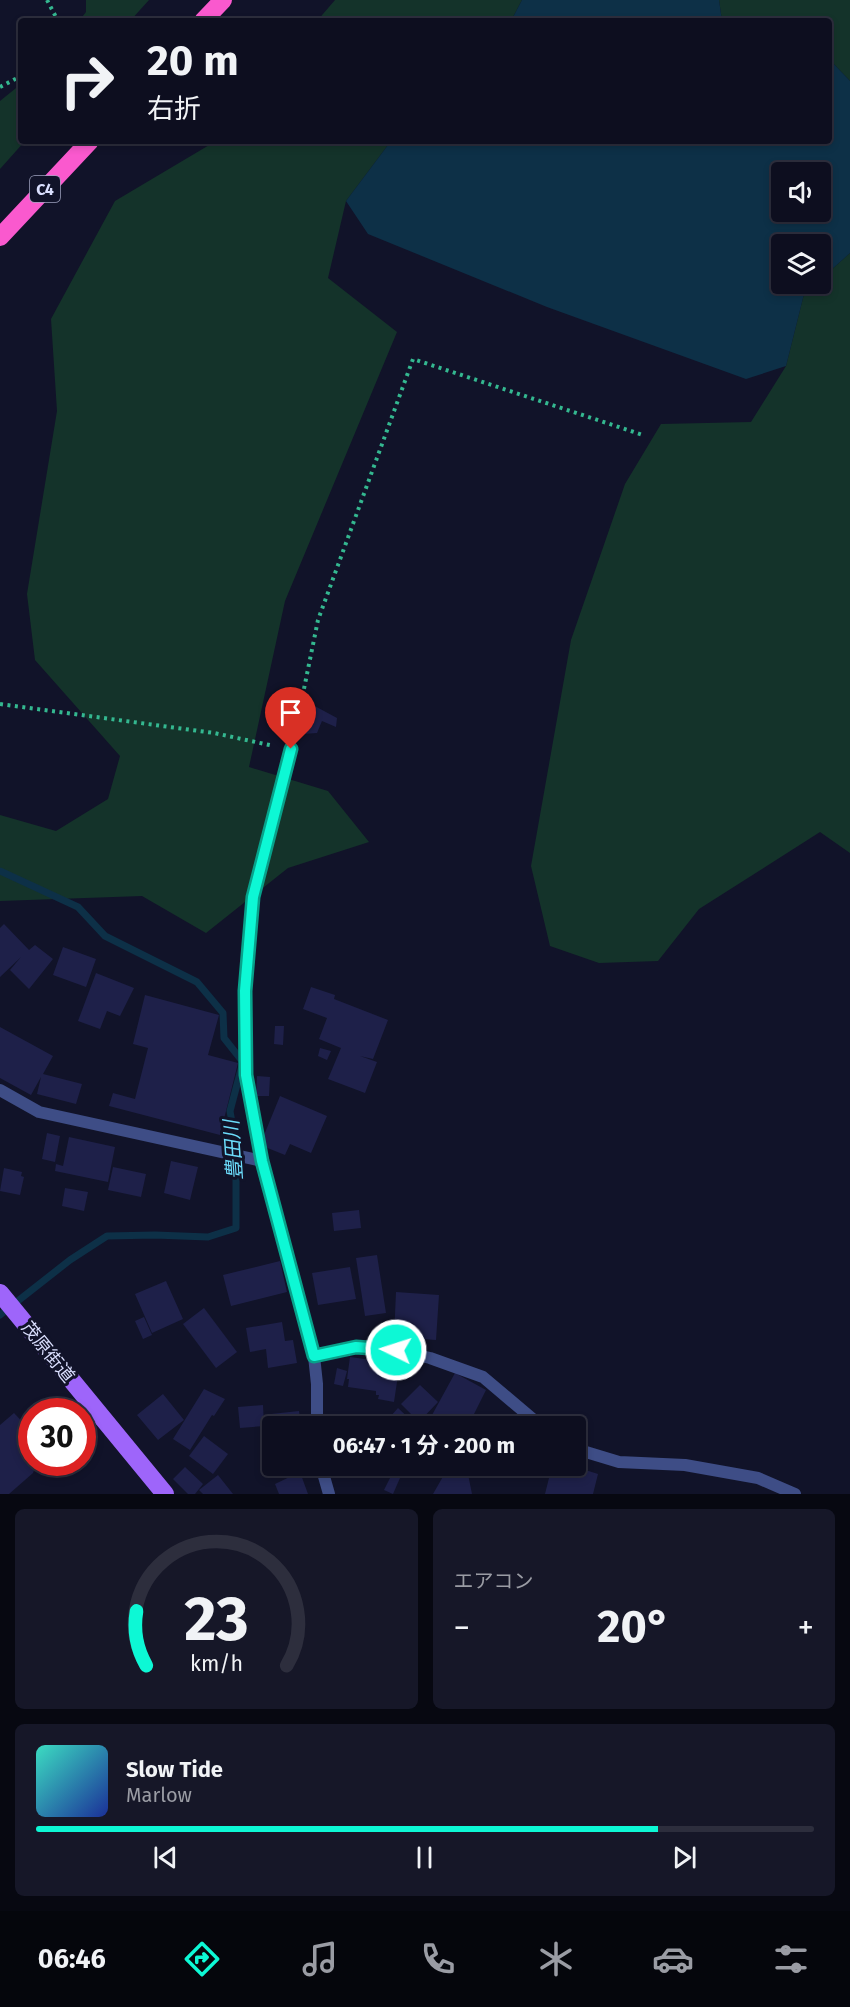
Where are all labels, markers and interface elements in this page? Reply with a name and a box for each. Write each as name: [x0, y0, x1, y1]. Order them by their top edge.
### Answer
text: 20 m: [147, 36, 239, 86]
icon: right: [48, 42, 126, 120]
text: 右折: [147, 93, 201, 125]
map controls: [771, 162, 831, 294]
button: sound: [771, 162, 831, 222]
road number: C4: [30, 176, 60, 202]
button: layers: [771, 234, 831, 294]
pin: [265, 687, 316, 749]
icon: arrive: [274, 696, 307, 729]
water label: 豊田川: [219, 1117, 247, 1181]
street label: 茂原街道: [17, 1317, 79, 1387]
position arrow: [364, 1318, 428, 1382]
speed limit sign: 30: [18, 1398, 96, 1476]
text: 06:47 · 1 分 · 200 m: [333, 1432, 515, 1459]
text: エアコン: [454, 1569, 534, 1593]
text: 23: [184, 1582, 248, 1657]
text: 20°: [597, 1600, 670, 1654]
text: −: [454, 1608, 470, 1648]
text: +: [798, 1608, 814, 1648]
text: km/h: [190, 1651, 243, 1677]
text: Slow Tide: [126, 1756, 223, 1783]
text: Marlow: [126, 1783, 192, 1807]
icon: previous: [149, 1841, 182, 1874]
icon: pause: [408, 1841, 441, 1874]
icon: next: [668, 1841, 701, 1874]
icon: directions: [181, 1938, 223, 1980]
icon: music: [299, 1938, 341, 1980]
icon: phone: [417, 1938, 459, 1980]
icon: climate: [535, 1938, 577, 1980]
icon: car: [652, 1938, 694, 1980]
icon: filters: [770, 1938, 812, 1980]
text: 06:46: [38, 1943, 106, 1975]

